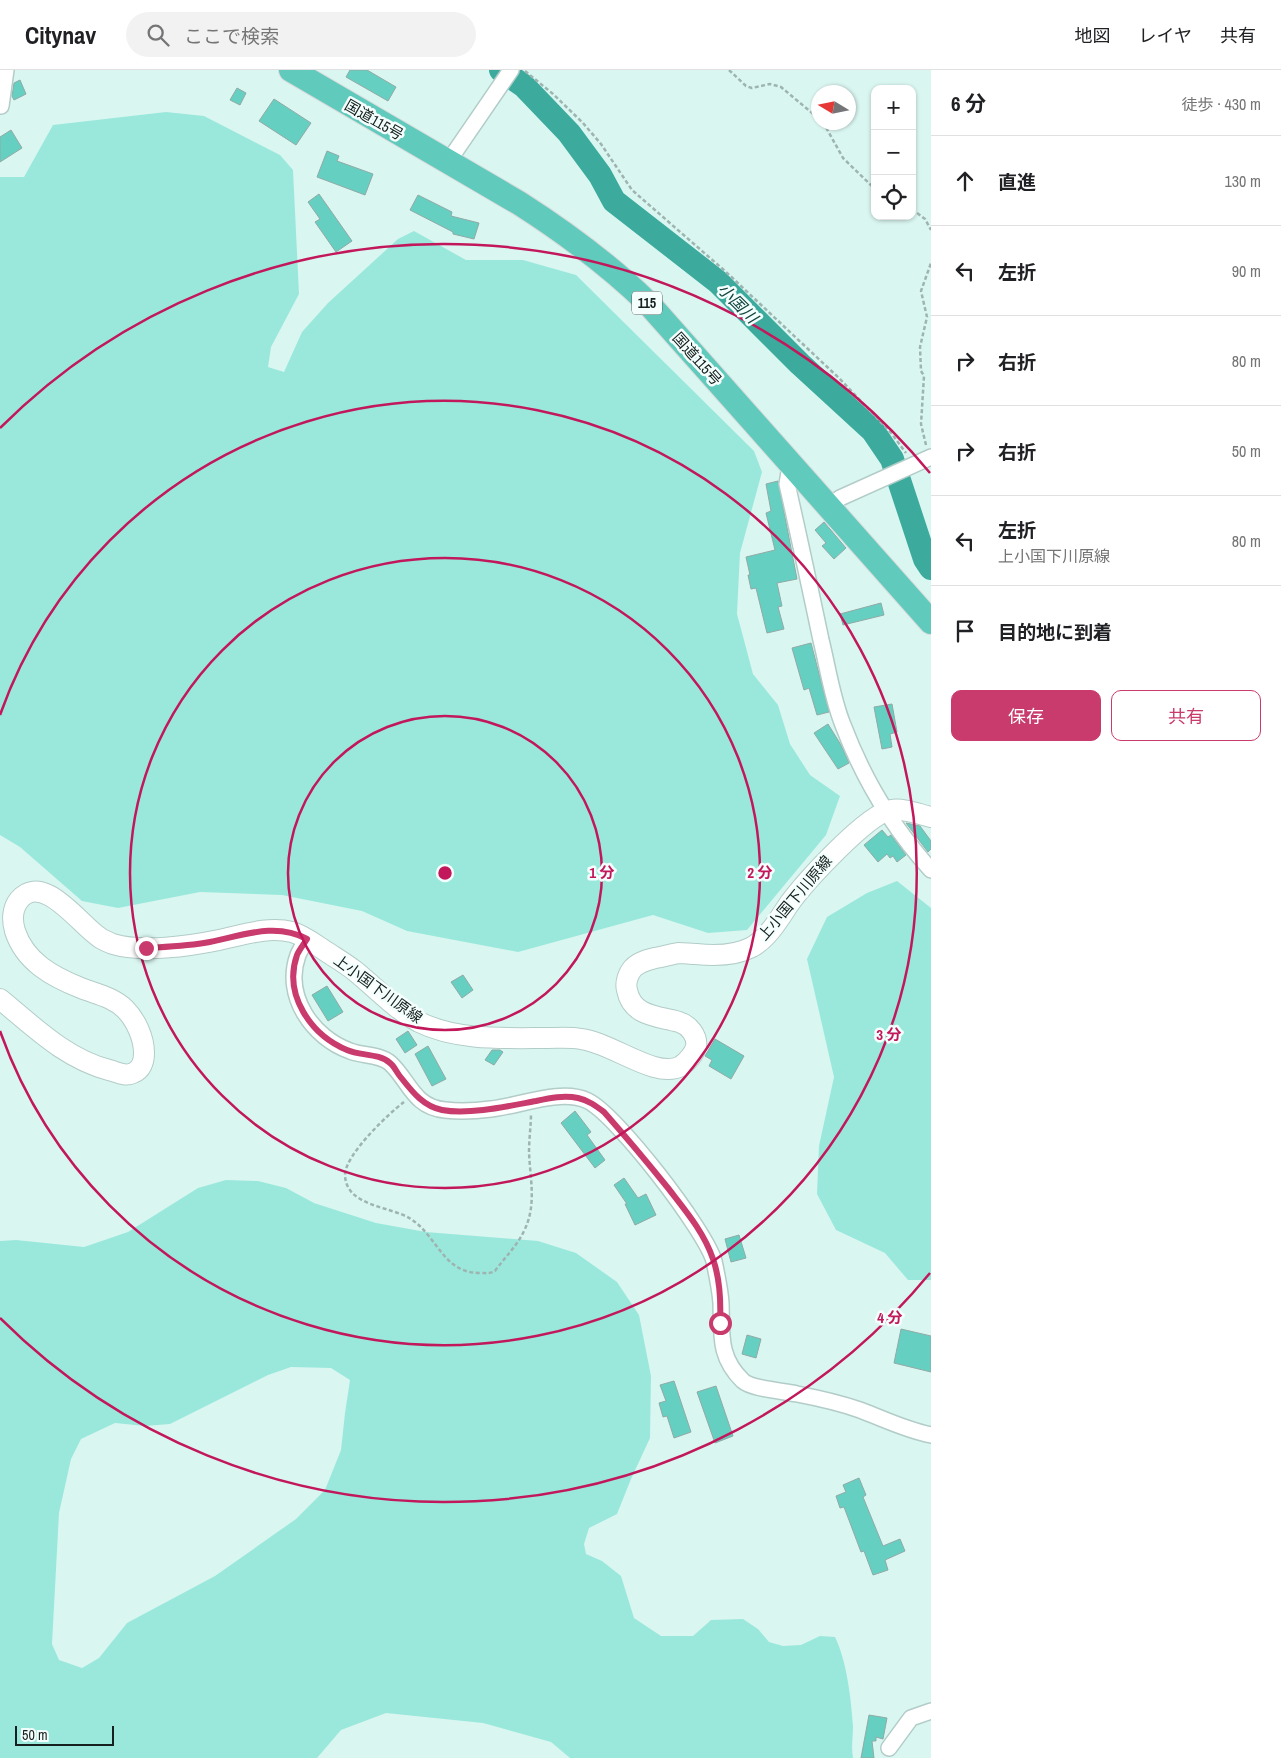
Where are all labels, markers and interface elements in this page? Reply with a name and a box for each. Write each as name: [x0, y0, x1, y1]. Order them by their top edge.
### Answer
search box: [126, 12, 476, 57]
text: Citynav: [25, 19, 96, 51]
icon: search: [144, 21, 172, 49]
text: ここで検索: [184, 23, 279, 49]
text: 地図: [1075, 23, 1111, 48]
text: レイヤ: [1139, 23, 1192, 48]
text: 共有: [1220, 23, 1256, 48]
north arrow: [811, 85, 856, 130]
map controls: [871, 85, 916, 220]
button: +: [871, 85, 916, 130]
text: 6 分: [951, 89, 986, 118]
text: 徒歩 · 430 m: [1182, 93, 1261, 115]
street label: 国道115号: [341, 94, 407, 145]
button: −: [871, 130, 916, 175]
icon: ahead: [951, 167, 979, 195]
text: 直進: [998, 169, 1036, 195]
text: 130 m: [1225, 170, 1261, 192]
button: locate: [871, 175, 916, 220]
icon: left: [951, 257, 979, 285]
text: 左折: [998, 259, 1036, 285]
text: 90 m: [1232, 260, 1261, 282]
water label: 小国川: [713, 278, 764, 329]
road number: 115: [632, 292, 662, 314]
street label: 国道115号: [668, 328, 727, 390]
icon: right: [951, 347, 979, 375]
text: 右折: [998, 349, 1036, 375]
text: 80 m: [1232, 350, 1261, 372]
icon: right: [951, 437, 979, 465]
text: 右折: [998, 439, 1036, 465]
text: 50 m: [1232, 440, 1261, 462]
text: 左折: [998, 517, 1036, 543]
icon: left: [951, 527, 979, 555]
text: 80 m: [1232, 530, 1261, 552]
text: 上小国下川原線: [998, 545, 1110, 567]
icon: arrive: [951, 617, 979, 645]
text: 目的地に到着: [998, 619, 1112, 645]
button: 保存: [951, 690, 1101, 741]
button: 共有: [1111, 690, 1261, 741]
street label: 上小国下川原線: [753, 851, 836, 945]
text: 1 分: [589, 862, 615, 883]
text: 2 分: [747, 862, 773, 883]
centre of rings: [436, 864, 454, 882]
route end: [135, 937, 158, 960]
street label: 上小国下川原線: [330, 949, 427, 1028]
text: 3 分: [876, 1024, 902, 1045]
text: 4 分: [877, 1307, 903, 1328]
route start: [709, 1312, 732, 1335]
scale bar: [15, 1723, 114, 1746]
text: 50 m: [22, 1726, 48, 1744]

